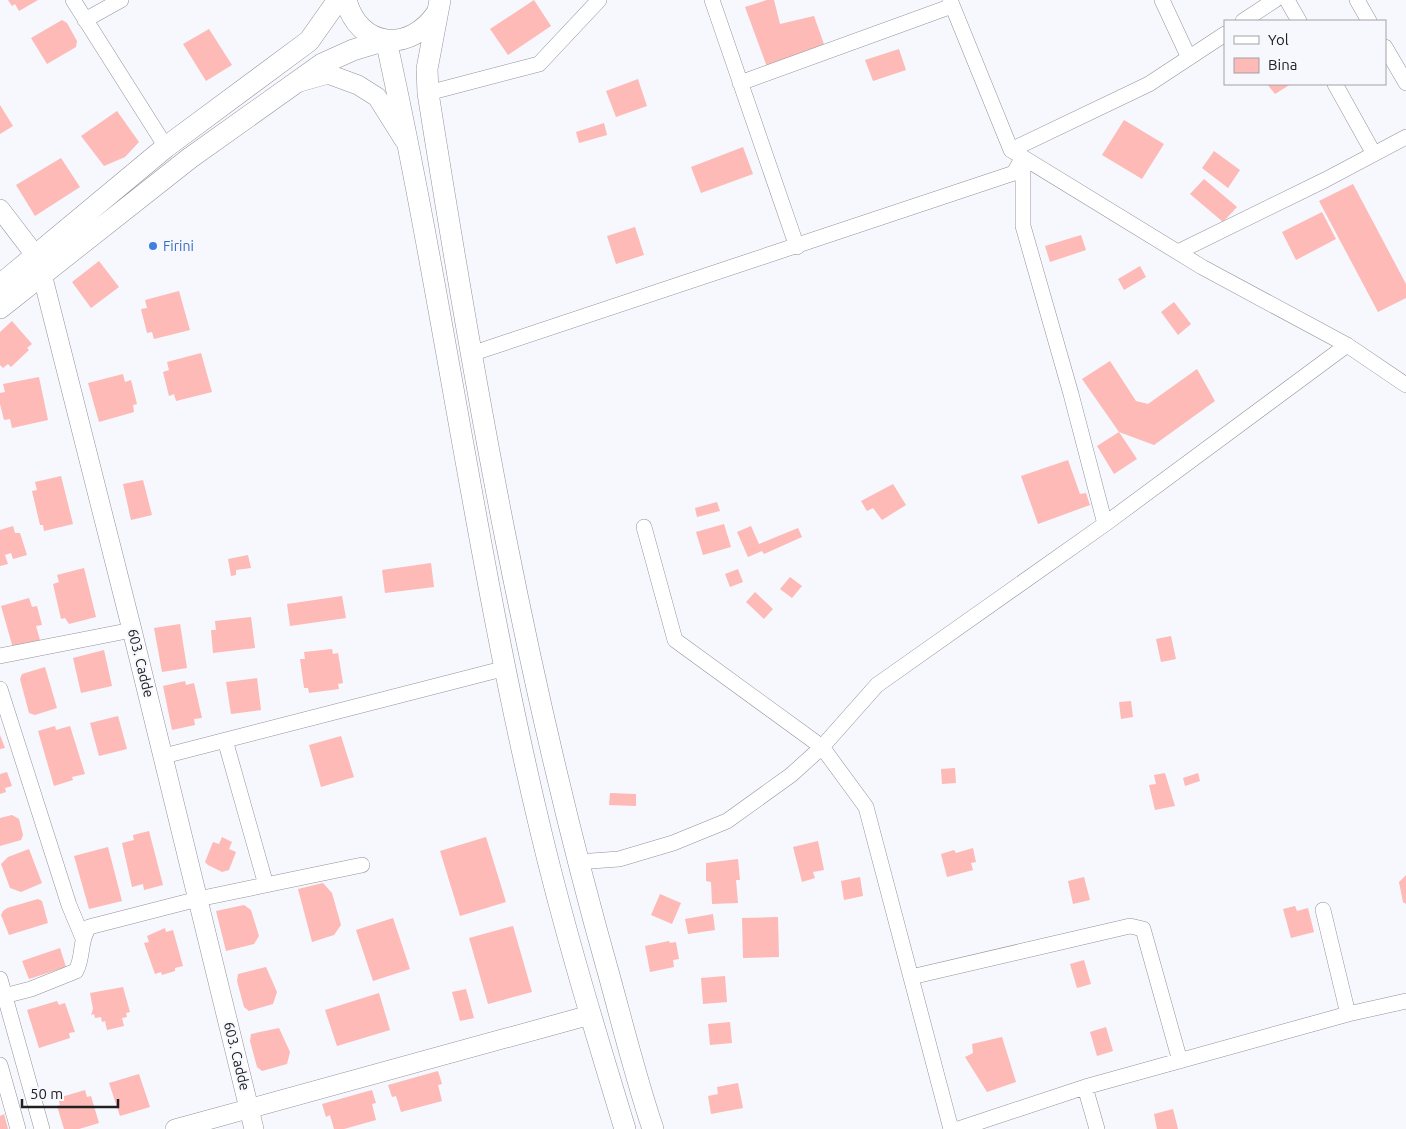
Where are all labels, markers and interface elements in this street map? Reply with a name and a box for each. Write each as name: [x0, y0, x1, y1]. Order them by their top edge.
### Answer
legend: [1224, 20, 1386, 85]
text: Yol: [1268, 31, 1289, 48]
text: Bina: [1268, 56, 1297, 73]
place label: Firini: [163, 238, 194, 254]
marker: Firini: [147, 240, 159, 252]
street label: 603. Cadde: [125, 627, 157, 699]
street label: 603. Cadde: [221, 1020, 253, 1092]
scale bar: [22, 1076, 119, 1108]
text: 50 m: [30, 1085, 63, 1102]

